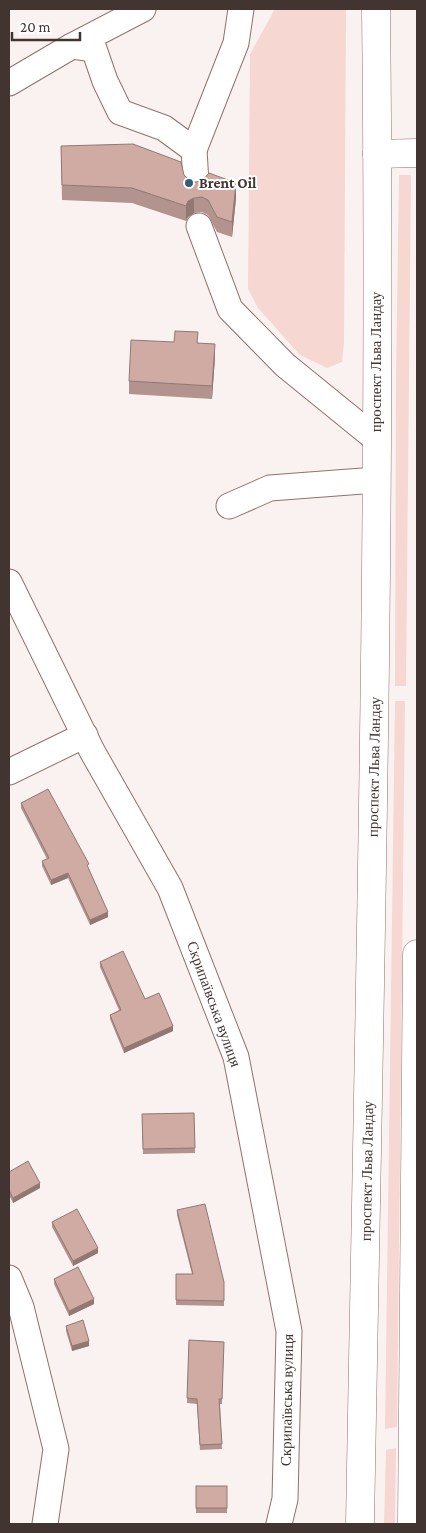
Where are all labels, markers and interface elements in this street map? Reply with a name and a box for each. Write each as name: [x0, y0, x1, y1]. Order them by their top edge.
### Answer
scale bar: [12, 10, 80, 42]
text: 20 m: [20, 19, 51, 35]
place label: Brent Oil: [199, 175, 257, 191]
marker: Brent Oil: [183, 177, 195, 189]
street label: проспект Льва Ландау: [368, 291, 384, 432]
street label: проспект Льва Ландау: [365, 696, 383, 837]
street label: Скрипаївська вулиця: [184, 939, 244, 1069]
street label: проспект Льва Ландау: [358, 1100, 376, 1241]
street label: Скрипаївська вулиця: [278, 1333, 296, 1466]

